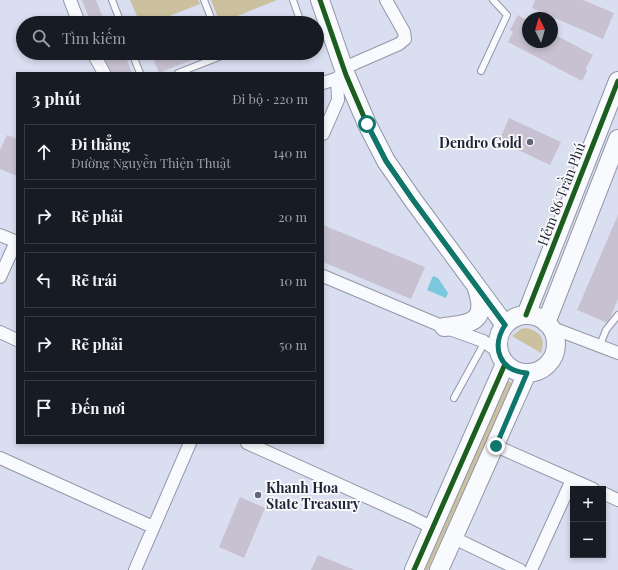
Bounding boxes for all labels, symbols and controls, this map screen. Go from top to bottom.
north arrow [522,12,558,48]
search box [16,16,324,60]
icon: search [30,27,52,49]
text: Tìm kiếm [62,28,126,48]
text: 3 phút [32,87,81,109]
text: Đi bộ · 220 m [232,90,308,107]
route start [358,115,376,133]
place label: Dendro Gold [439,133,523,152]
text: Đi thẳng [71,134,130,154]
marker: Dendro Gold [525,137,535,147]
street label: Hẻm 86 Trần Phú [532,139,589,248]
icon: ahead [33,141,55,163]
text: 140 m [273,144,307,161]
text: Đường Nguyễn Thiện Thuật [71,154,231,171]
icon: right [33,205,55,227]
text: Rẽ phải [71,206,123,226]
text: 20 m [278,208,307,225]
icon: left [33,269,55,291]
text: Rẽ trái [71,270,117,290]
text: 10 m [280,272,307,289]
icon: right [33,333,55,355]
text: Rẽ phải [71,334,123,354]
text: 50 m [279,336,307,353]
icon: arrive [33,397,55,419]
text: Đến nơi [71,398,125,418]
route end [487,437,505,455]
place label: Khanh Hoa State Treasury [266,478,361,513]
map controls [570,486,606,558]
button: + [570,486,606,522]
marker: Khanh Hoa State Treasury [253,490,263,500]
button: − [570,522,606,558]

